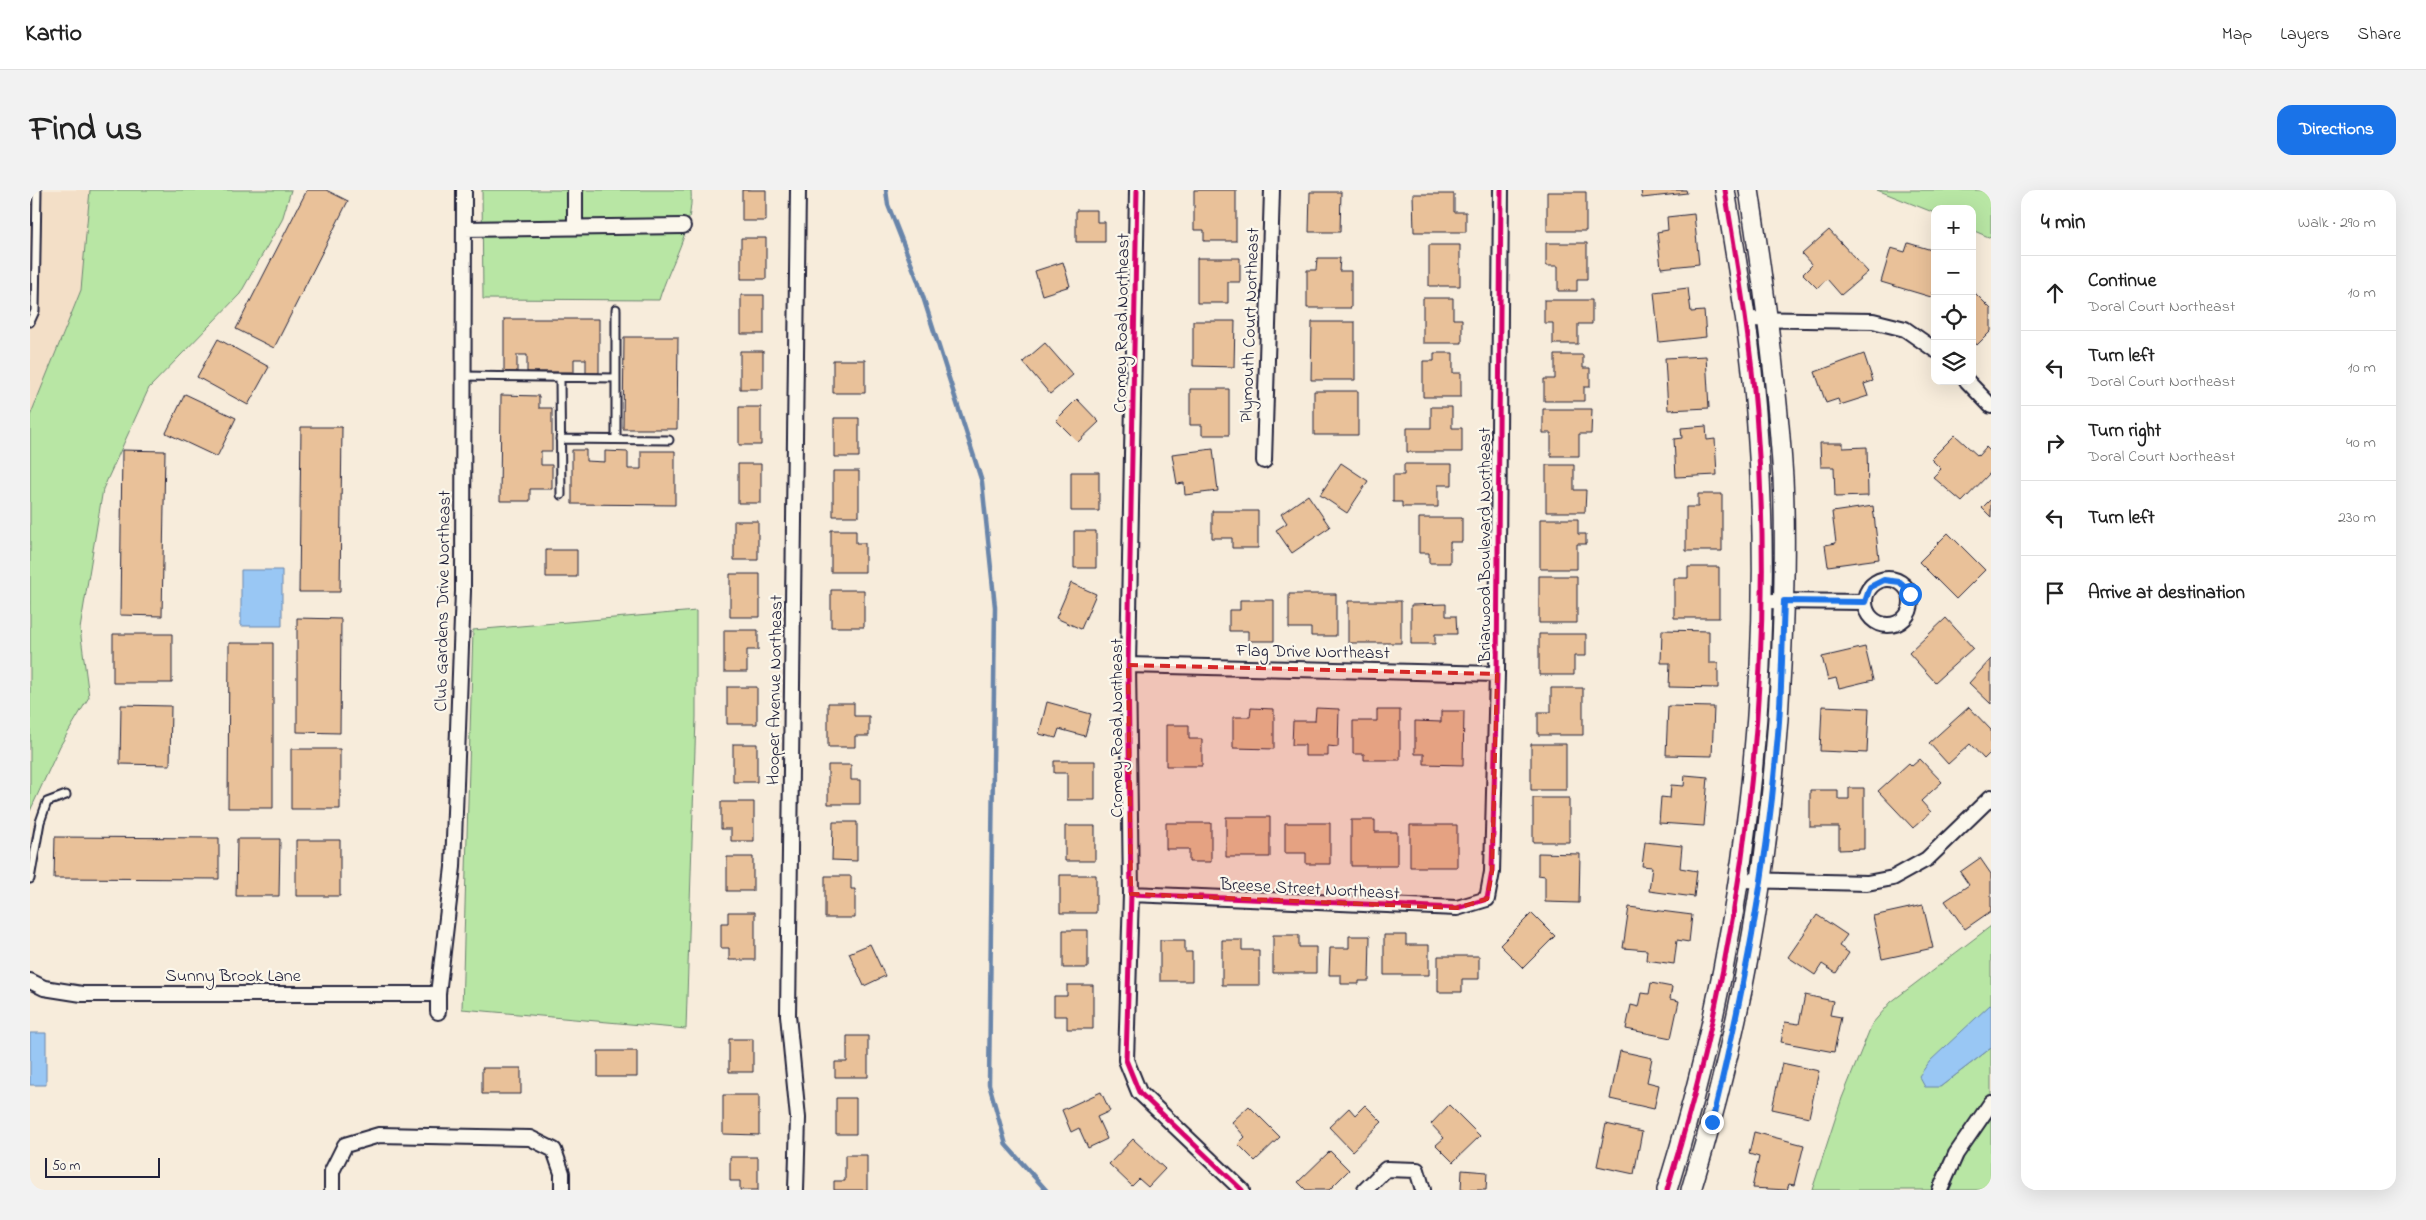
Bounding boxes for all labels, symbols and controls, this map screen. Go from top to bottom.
text: Kartio [25,17,82,52]
text: Map [2222,22,2252,48]
text: Layers [2280,22,2330,48]
text: Share [2358,22,2401,48]
text: Find us [30,105,142,156]
button: Directions [2277,105,2396,155]
map controls [1931,205,1976,385]
button: + [1931,205,1976,250]
text: 4 min [2041,208,2085,238]
text: Walk · 290 m [2298,211,2376,235]
street label: Plymouth Court Northeast [1235,227,1267,423]
street label: Cromey Road Northeast [1108,233,1138,413]
button: − [1931,250,1976,295]
text: Continue [2088,268,2156,295]
icon: ahead [2041,279,2069,307]
text: 10 m [2348,281,2376,305]
button: locate [1931,295,1976,340]
text: Doral Court Northeast [2088,295,2235,319]
button: layers [1931,340,1976,385]
text: Turn left [2088,343,2155,370]
icon: left [2041,354,2069,382]
text: 10 m [2348,356,2376,380]
text: Doral Court Northeast [2088,370,2235,394]
text: Turn right [2088,418,2161,445]
street label: Briarwood Boulevard Northeast [1473,427,1499,664]
icon: right [2041,429,2069,457]
text: 40 m [2346,431,2376,455]
text: Doral Court Northeast [2088,445,2235,469]
street label: Club Gardens Drive Northeast [429,490,459,712]
icon: left [2041,504,2069,532]
text: Turn left [2088,505,2155,532]
text: 230 m [2338,506,2376,530]
icon: arrive [2041,579,2069,607]
text: Arrive at destination [2088,580,2245,607]
route start [1899,583,1922,606]
street label: Hooper Avenue Northeast [761,595,791,785]
street label: Cromey Road Northeast [1105,638,1131,818]
street label: Flag Drive Northeast [1235,639,1390,668]
street label: Breese Street Northeast [1218,872,1400,908]
street label: Sunny Brook Lane [165,964,302,990]
route end [1701,1111,1724,1134]
scale bar [45,1155,160,1178]
text: 50 m [52,1156,80,1177]

